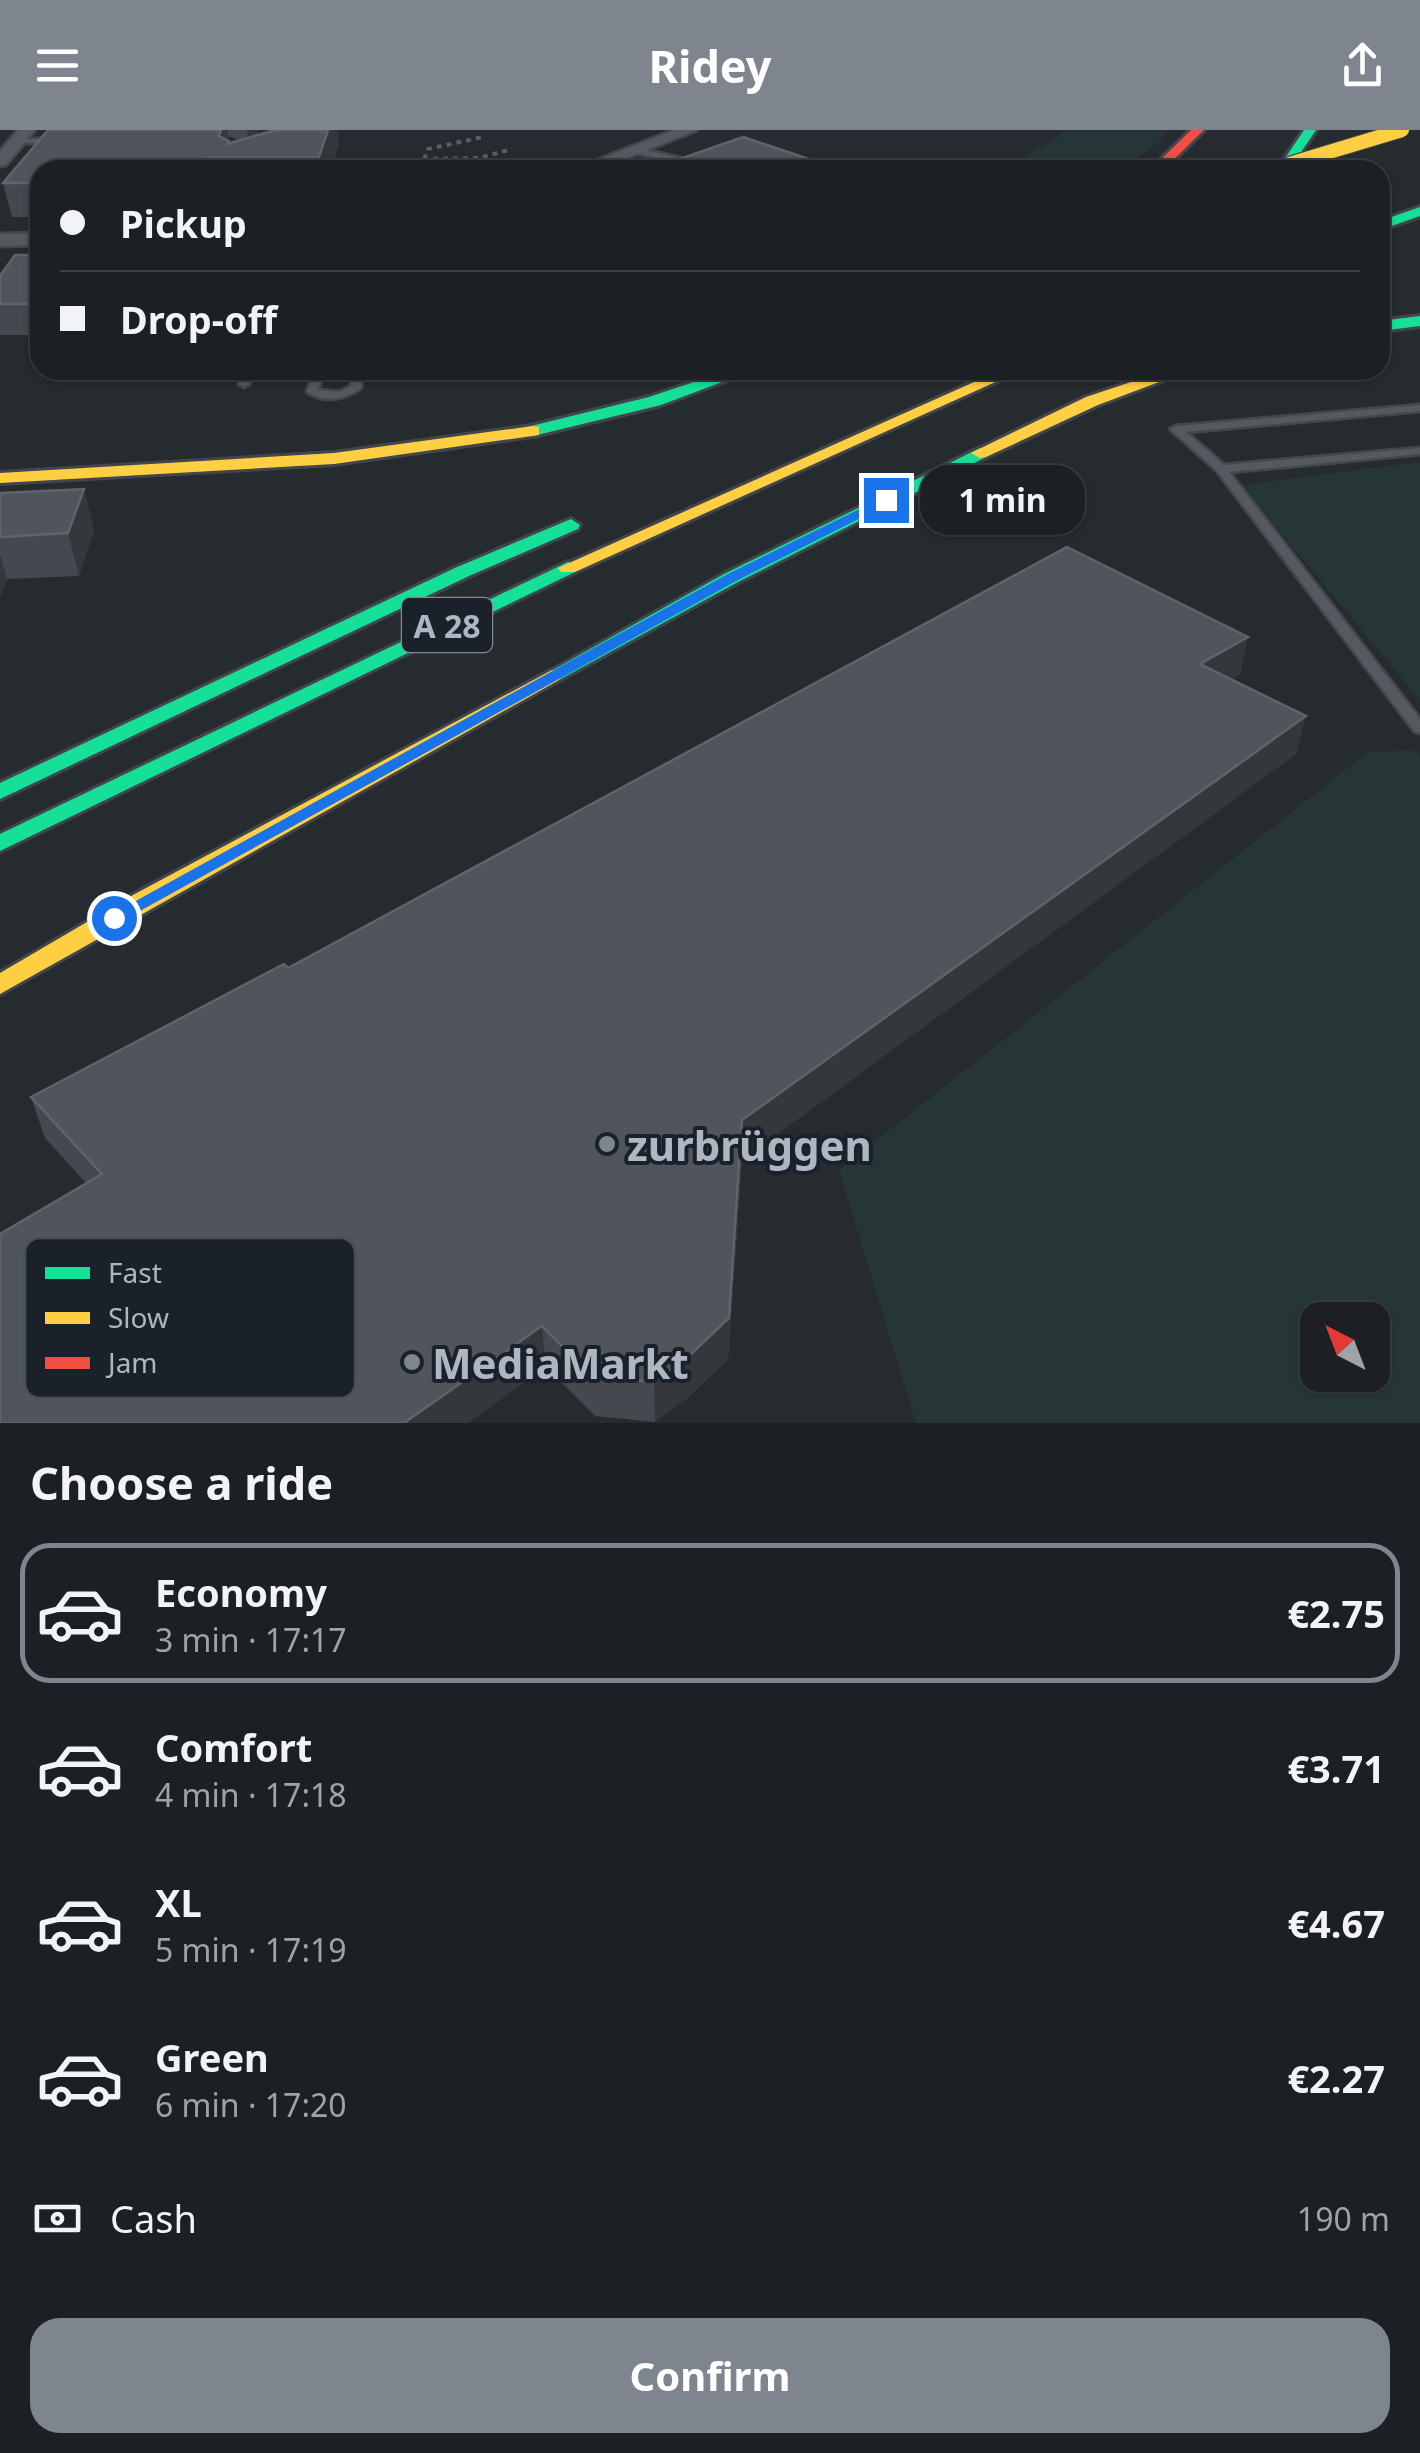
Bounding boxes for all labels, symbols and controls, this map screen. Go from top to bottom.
text: Ridey [648,35,772,96]
icon: menu [30,38,85,93]
icon: share [1335,38,1390,93]
text: Pickup [120,197,247,249]
text: Drop-off [120,293,277,345]
callout: 1 min [921,465,1086,535]
route end [864,478,909,523]
text: 1 min [958,478,1047,521]
road number: A 28 [402,598,492,652]
route start [92,896,137,941]
place label: zurbrüggen [627,1116,872,1173]
marker: zurbrüggen [596,1133,618,1155]
legend [25,1238,355,1398]
text: Fast [108,1253,162,1291]
text: Slow [108,1298,169,1336]
north arrow [1300,1302,1390,1392]
map controls [1300,1302,1390,1392]
place label: MediaMarkt [432,1334,689,1391]
text: Jam [105,1343,158,1381]
marker: MediaMarkt [401,1351,423,1373]
text: Choose a ride [30,1452,333,1513]
text: Economy [155,1566,327,1618]
icon: car [35,1568,125,1658]
text: €2.75 [1287,1587,1385,1639]
text: 3 min · 17:17 [155,1618,347,1661]
text: Comfort [155,1721,312,1773]
icon: car [35,1723,125,1813]
text: €3.71 [1287,1742,1385,1794]
text: 4 min · 17:18 [155,1773,347,1816]
text: XL [155,1876,202,1928]
icon: car [35,1878,125,1968]
text: €4.67 [1287,1897,1385,1949]
text: 5 min · 17:19 [155,1928,347,1971]
text: Green [155,2031,269,2083]
icon: car [35,2033,125,2123]
text: €2.27 [1287,2052,1385,2104]
text: 6 min · 17:20 [155,2083,347,2126]
icon: cash [30,2191,85,2246]
text: Cash [110,2192,197,2244]
text: 190 m [1297,2197,1390,2240]
button: Confirm [30,2318,1390,2433]

